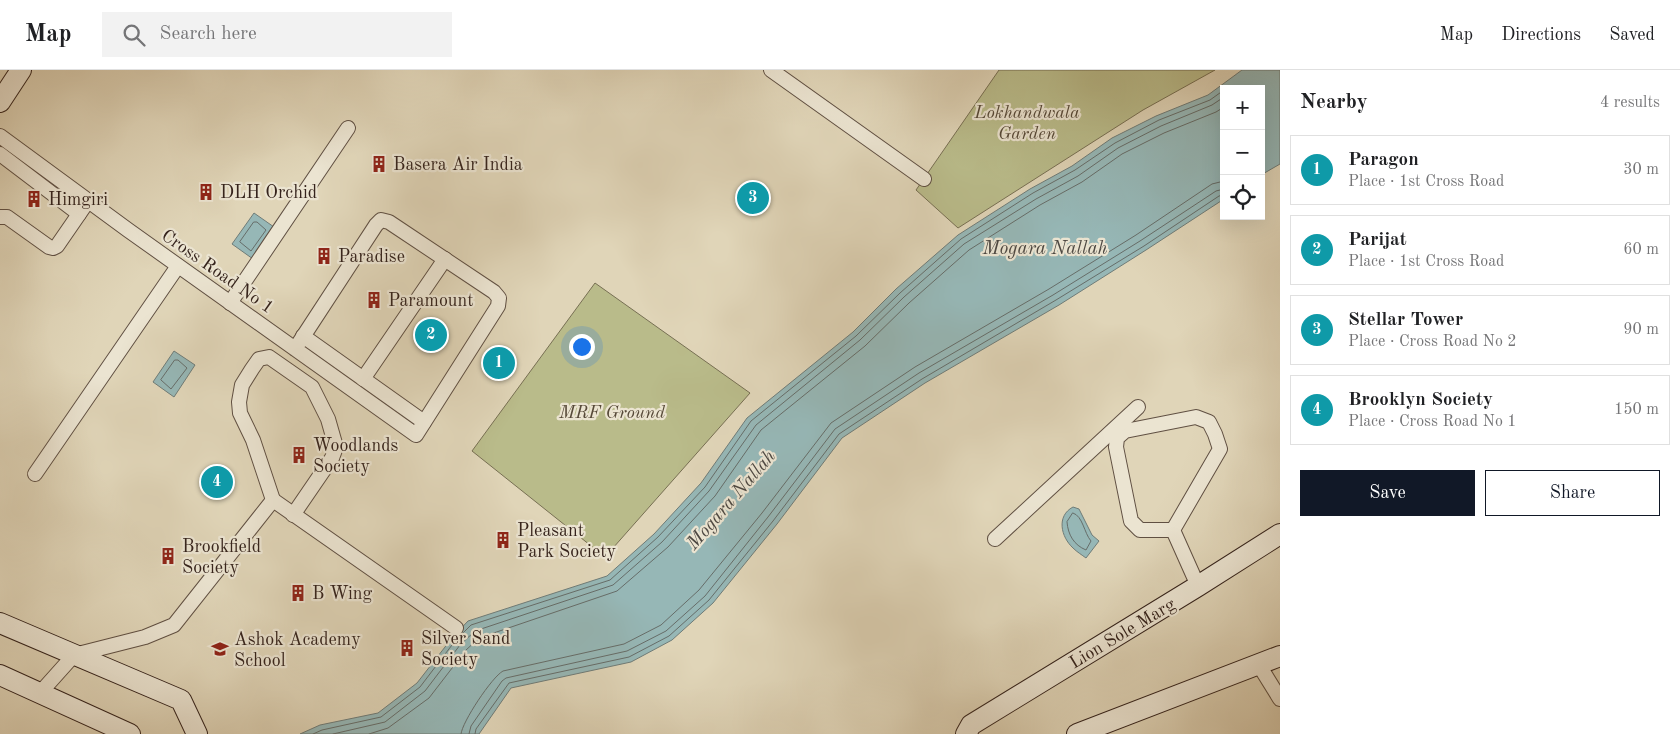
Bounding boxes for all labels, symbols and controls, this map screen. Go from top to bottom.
search box [102,12,452,57]
icon: search [120,21,148,49]
text: Map [25,23,72,47]
text: Search here [160,25,257,44]
text: Map [1440,26,1473,44]
text: Directions [1501,26,1581,44]
text: Saved [1609,26,1655,44]
map controls [1220,85,1265,220]
button: + [1220,85,1265,130]
text: Nearby [1300,92,1368,113]
text: 4 results [1600,95,1660,111]
park label: Lokhandwala Garden [973,104,1080,143]
button: − [1220,130,1265,175]
text: Paragon [1348,151,1419,170]
building icon: Basera Air India [369,154,389,174]
place label: Basera Air India [393,156,523,174]
text: 1 [1312,162,1322,178]
text: 30 m [1623,162,1659,178]
text: Place · 1st Cross Road [1348,174,1504,190]
button: locate [1220,175,1265,220]
pin: 3 [737,179,769,217]
building icon: DLH Orchid [196,182,216,202]
place label: DLH Orchid [220,184,317,202]
building icon: Himgiri [24,189,44,209]
place label: Himgiri [48,191,108,209]
street label: Cross Road No 1 [158,226,277,317]
text: Parijat [1348,231,1407,250]
water label: Mogara Nallah [982,240,1108,259]
text: 2 [1312,242,1322,258]
text: 60 m [1623,242,1659,258]
building icon: Paradise [314,246,334,266]
place label: Paradise [338,248,405,266]
text: Place · 1st Cross Road [1348,254,1504,270]
building icon: Paramount [364,290,384,310]
place label: Paramount [388,292,473,310]
text: Stellar Tower [1348,311,1463,330]
pin: 2 [415,316,447,354]
text: 3 [1312,322,1322,338]
text: 90 m [1623,322,1659,338]
your location [569,334,595,360]
text: Place · Cross Road No 2 [1348,334,1517,350]
pin: 1 [483,344,515,382]
text: Brooklyn Society [1348,391,1493,410]
text: 4 [1312,402,1322,418]
text: 150 m [1614,402,1659,418]
park label: MRF Ground [558,404,665,422]
text: Place · Cross Road No 1 [1348,414,1517,430]
place label: Woodlands Society [313,437,399,476]
building icon: Woodlands Society [289,445,309,465]
water label: Mogara Nallah [683,447,780,555]
pin: 4 [201,463,233,501]
button: Save [1300,470,1475,516]
button: Share [1485,470,1660,516]
place label: Pleasant Park Society [517,522,616,561]
building icon: Pleasant Park Society [493,530,513,550]
place label: Brookfield Society [182,538,261,577]
building icon: Brookfield Society [158,546,178,566]
building icon: B Wing [288,583,308,603]
place label: B Wing [312,585,372,603]
street label: Lion Sole Marg [1066,595,1179,672]
place label: Silver Sand Society [421,630,510,669]
place label: Ashok Academy School [234,631,361,670]
building icon: Silver Sand Society [397,638,417,658]
school or university icon: Ashok Academy School [210,639,230,659]

